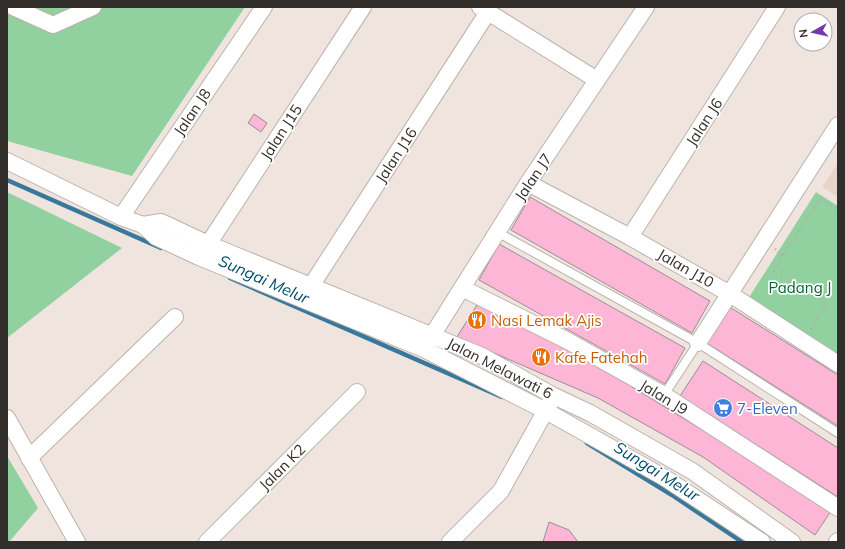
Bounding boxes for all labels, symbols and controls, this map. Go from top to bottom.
north arrow [793,12,833,52]
text: N [796,28,811,38]
street label: Jalan J8 [169,85,215,139]
street label: Jalan J6 [682,95,726,149]
street label: Jalan J15 [256,101,306,163]
street label: Jalan J16 [371,124,421,186]
street label: Jalan J7 [510,150,556,204]
street label: Jalan J10 [654,244,718,292]
water label: Sungai Melur [216,250,314,308]
park label: Padang J [768,278,832,297]
restaurant icon: Nasi Lemak Ajis [466,309,488,331]
place label: Nasi Lemak Ajis [491,311,602,330]
street label: Jalan Melawati 6 [444,333,556,403]
restaurant icon: Kafe Fatehah [530,346,552,368]
place label: Kafe Fatehah [555,348,648,367]
street label: Jalan J9 [636,375,692,419]
supermarket icon: 7-Eleven [712,397,734,419]
place label: 7-Eleven [737,399,798,418]
water label: Sungai Melur [611,437,704,506]
street label: Jalan K2 [255,440,309,494]

